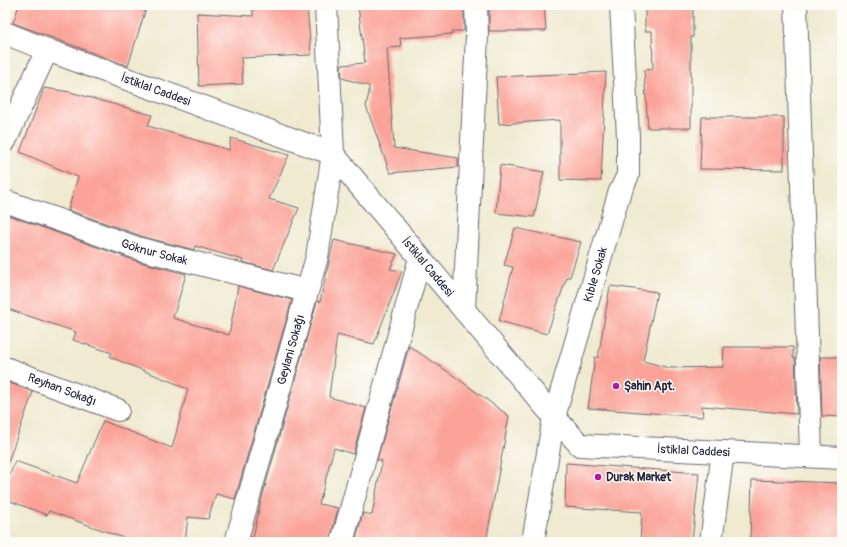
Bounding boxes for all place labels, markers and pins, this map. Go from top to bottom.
place label: Şahin Apt. [624,379,675,394]
marker: Şahin Apt. [611,381,621,391]
place label: Durak Market [606,470,672,485]
marker: Durak Market [593,472,603,482]

